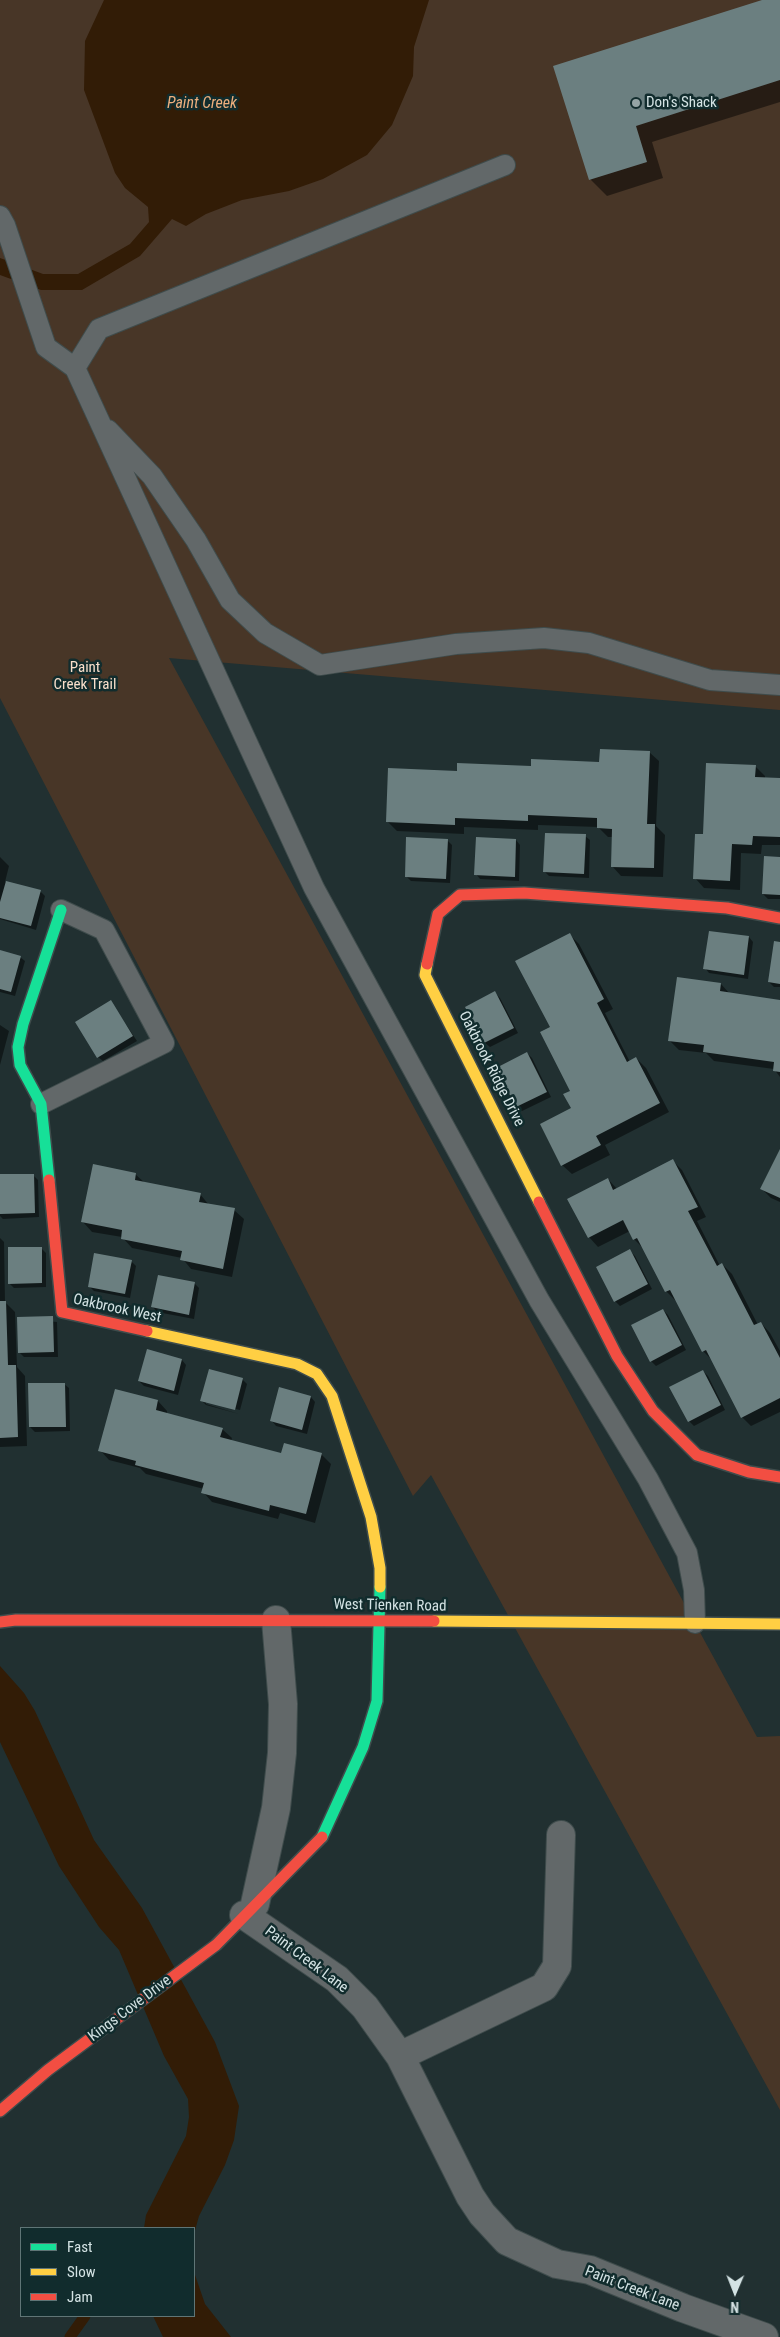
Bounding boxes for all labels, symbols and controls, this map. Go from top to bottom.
water label: Paint Creek [167,94,237,114]
place label: Don's Shack [646,94,717,112]
marker: Don's Shack [630,97,642,109]
park label: Paint Creek Trail [54,659,116,694]
street label: Oakbrook Ridge Drive [454,1008,528,1130]
street label: Oakbrook West [71,1291,163,1327]
street label: West Tienken Road [333,1596,447,1616]
street label: Paint Creek Lane [261,1923,351,1997]
street label: Kings Cove Drive [85,1972,175,2046]
legend [20,2227,195,2317]
text: Fast [67,2238,92,2256]
text: Slow [67,2263,96,2281]
street label: Paint Creek Lane [582,2263,682,2315]
north arrow [710,2267,760,2317]
text: Jam [67,2288,93,2306]
text: N [730,2299,739,2315]

